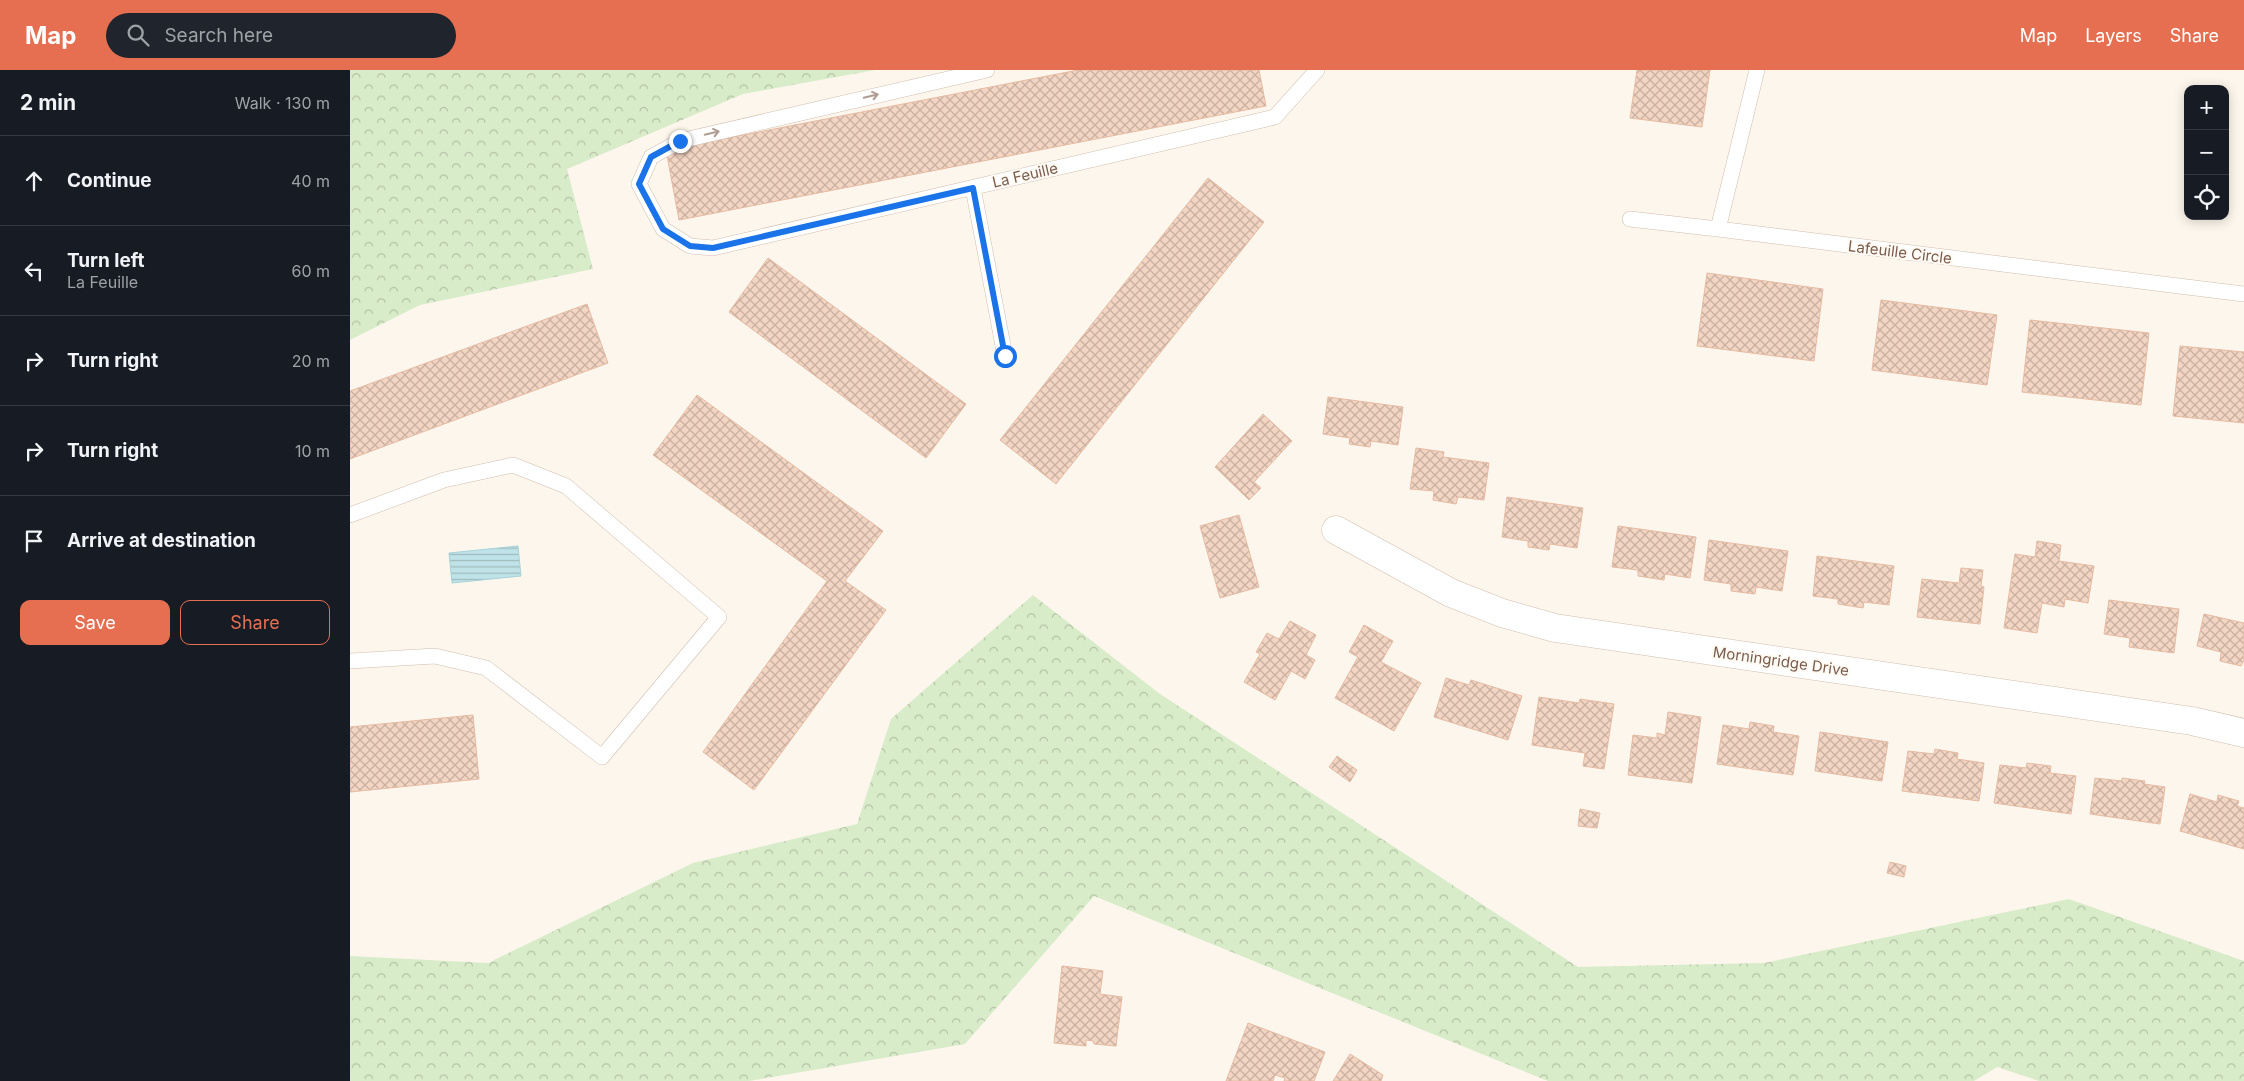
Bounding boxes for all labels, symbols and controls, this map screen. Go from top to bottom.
search box [106,13,456,58]
text: Map [25,21,76,50]
icon: search [124,21,152,49]
text: Search here [164,24,273,47]
text: Map [2020,25,2057,46]
text: Layers [2085,25,2142,46]
text: Share [2170,25,2219,46]
map controls [2184,85,2229,220]
button: + [2184,85,2229,130]
text: 2 min [20,90,76,115]
one-way arrow [862,91,878,100]
text: Walk · 130 m [235,93,330,113]
one-way arrow [704,128,720,137]
route end [669,130,692,153]
button: − [2184,130,2229,175]
street label: La Feuille [990,158,1060,192]
icon: ahead [20,167,48,195]
text: Continue [67,169,152,192]
text: 40 m [291,171,330,191]
button: locate [2184,175,2229,220]
street label: Lafeuille Circle [1847,236,1953,268]
text: Turn left [67,249,145,272]
icon: left [20,257,48,285]
text: 60 m [291,261,330,281]
text: La Feuille [67,272,138,292]
route start [994,345,1017,368]
icon: right [20,347,48,375]
text: Turn right [67,349,158,372]
text: 20 m [292,351,330,371]
icon: right [20,437,48,465]
text: Turn right [67,439,158,462]
text: 10 m [295,441,330,461]
icon: arrive [20,527,48,555]
text: Arrive at destination [67,529,256,552]
button: Save [20,600,170,645]
button: Share [180,600,330,645]
street label: Morningridge Drive [1712,642,1850,680]

